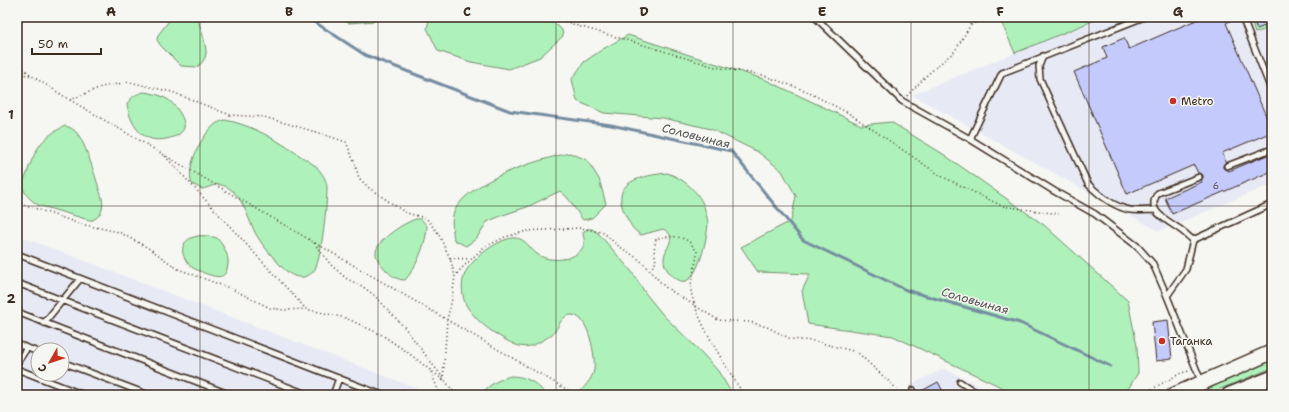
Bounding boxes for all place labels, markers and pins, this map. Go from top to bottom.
place label: Metro [1181,94,1214,109]
marker: Metro [1168,96,1178,106]
place label: Таганка [1170,334,1212,349]
marker: Таганка [1157,336,1167,346]

